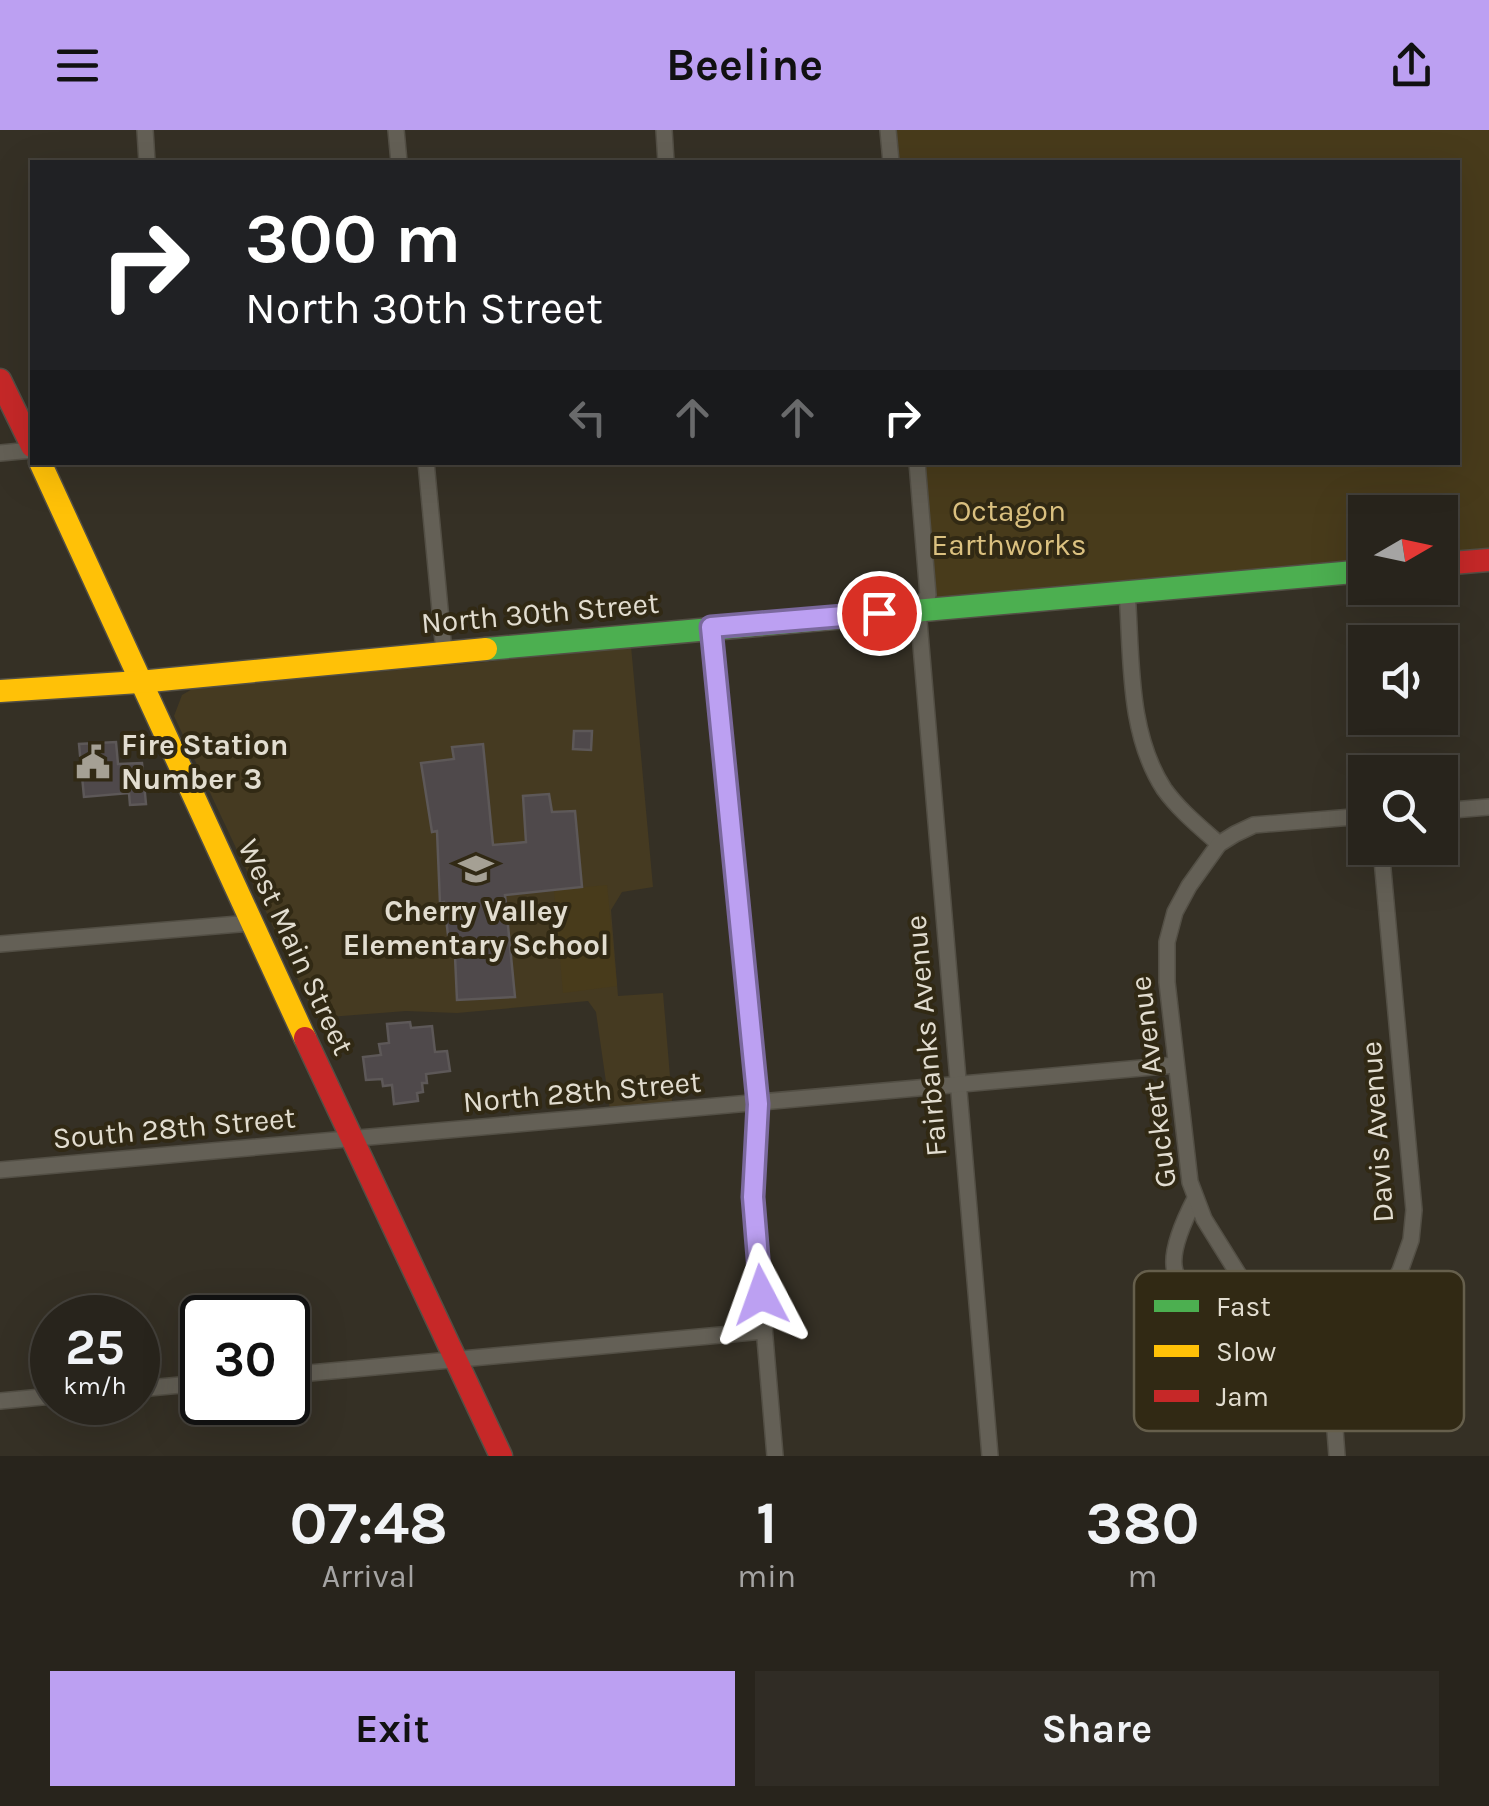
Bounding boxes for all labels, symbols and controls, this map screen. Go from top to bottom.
icon: menu [50,38,105,93]
icon: share [1384,38,1439,93]
text: Beeline [666,39,823,91]
text: 300 m [245,198,461,280]
icon: right [80,200,210,330]
text: North 30th Street [245,282,603,334]
icon: left [560,390,615,445]
icon: ahead [665,390,720,445]
icon: ahead [770,390,825,445]
icon: right [875,390,930,445]
park label: Octagon Earthworks [931,493,1087,563]
north arrow [1348,495,1458,605]
map controls [1348,495,1458,865]
pin [837,571,922,656]
street label: North 30th Street [420,585,660,641]
icon: arrive [852,586,907,641]
button: sound [1348,625,1458,735]
place label: Fire Station Number 3 [121,727,288,797]
public building icon: Fire Station Number 3 [74,743,112,781]
button: search [1348,755,1458,865]
street label: West Main Street [230,833,362,1061]
school or university icon: Cherry Valley Elementary School [457,850,495,888]
place label: Cherry Valley Elementary School [343,893,609,963]
street label: Fairbanks Avenue [898,914,954,1158]
street label: Guckert Avenue [1122,974,1184,1190]
street label: Davis Avenue [1353,1040,1401,1224]
street label: North 28th Street [461,1064,703,1120]
street label: South 28th Street [51,1099,297,1157]
position arrow [709,1243,813,1347]
legend [1134,1271,1464,1431]
text: Fast [1216,1290,1271,1323]
speed limit sign: 30 [180,1295,310,1425]
text: 25 [65,1318,125,1377]
text: Slow [1216,1335,1276,1368]
text: km/h [63,1371,127,1400]
text: Jam [1216,1380,1269,1413]
text: 07:48 [289,1488,448,1558]
text: 1 [756,1488,777,1558]
text: 380 [1085,1488,1200,1558]
text: Arrival [322,1558,416,1595]
text: min [737,1558,796,1595]
text: m [1128,1558,1157,1595]
button: Exit [50,1671,735,1786]
button: Share [755,1671,1439,1786]

